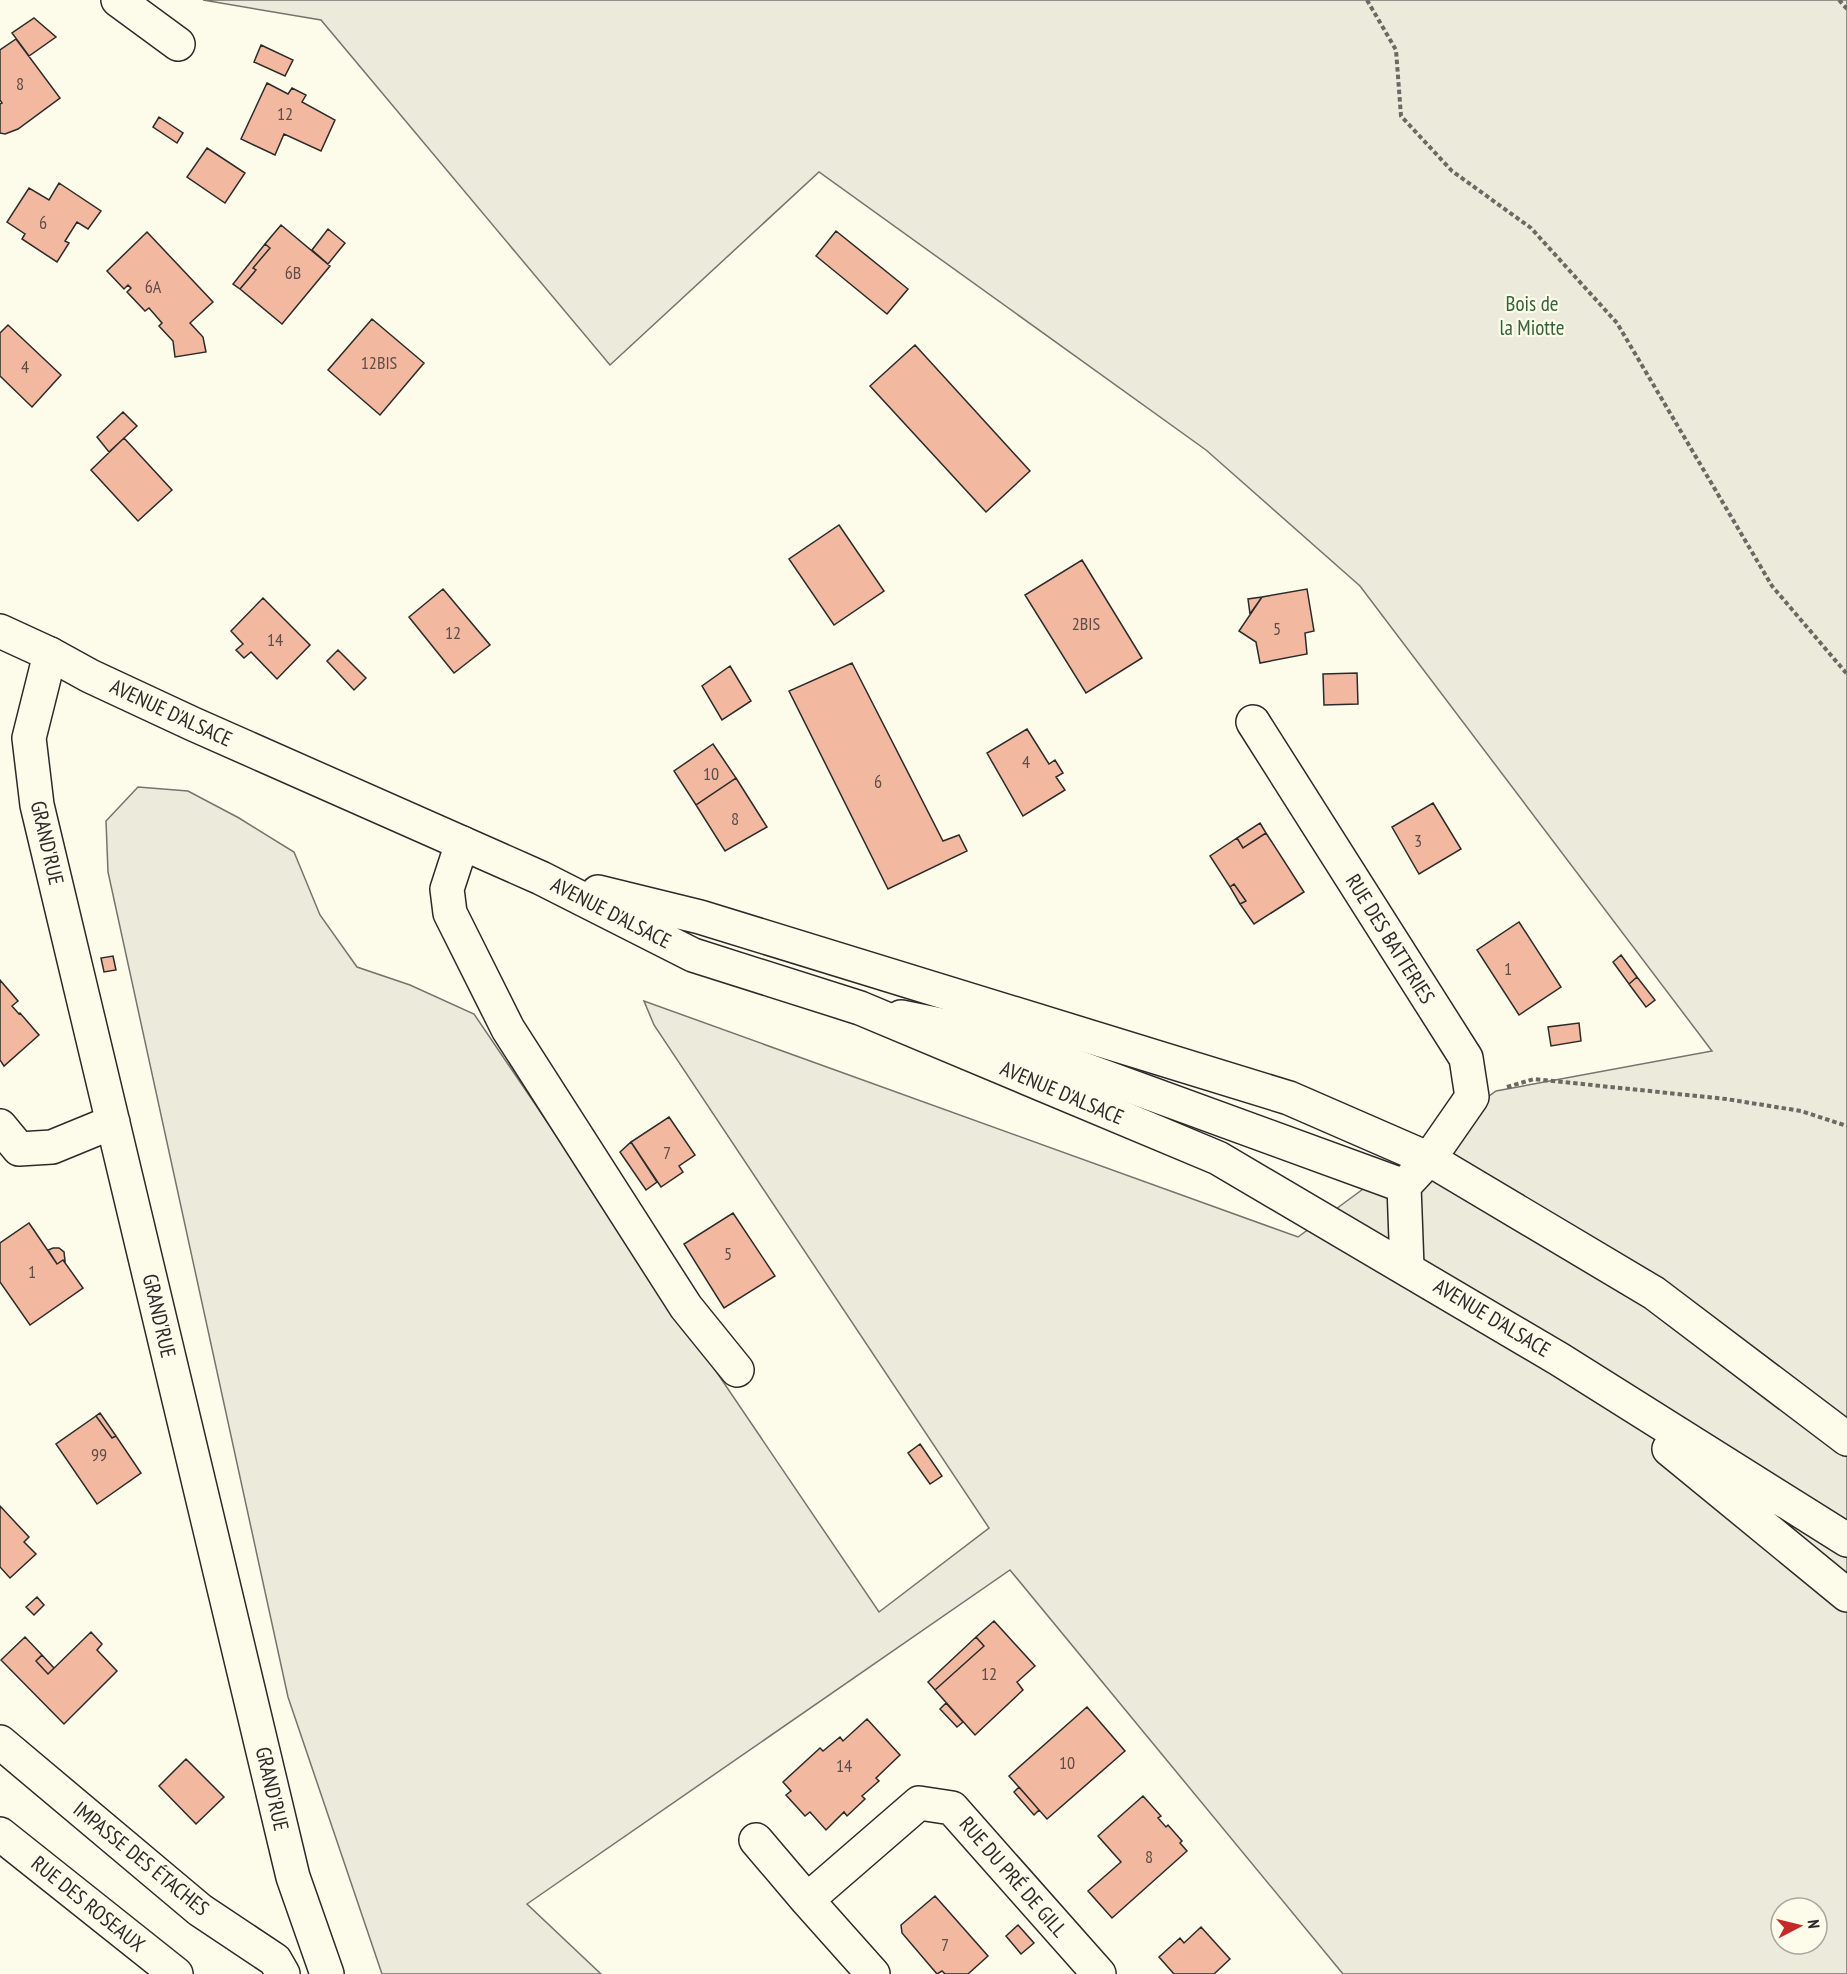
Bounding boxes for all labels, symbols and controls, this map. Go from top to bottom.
house number: 8 [16,72,24,95]
house number: 12 [277,102,293,125]
house number: 6 [39,211,47,234]
house number: 6B [285,261,301,284]
house number: 6A [145,275,162,298]
park label: Bois de la Miotte [1500,290,1564,341]
house number: 12BIS [361,351,398,374]
house number: 4 [21,355,29,378]
house number: 2BIS [1072,612,1101,635]
house number: 5 [1273,617,1281,640]
house number: 12 [445,621,461,644]
house number: 14 [267,628,283,651]
street label: AVENUE D'ALSACE [106,673,236,753]
house number: 4 [1022,750,1030,773]
house number: 10 [703,762,719,785]
house number: 6 [874,770,882,793]
street label: GRAND'RUE [25,798,70,888]
house number: 8 [731,807,739,830]
house number: 3 [1414,829,1422,852]
street label: RUE DES BATTERIES [1340,869,1441,1009]
street label: AVENUE D'ALSACE [547,871,676,954]
house number: 1 [1504,957,1512,980]
street label: AVENUE D'ALSACE [996,1054,1128,1131]
house number: 7 [663,1141,671,1164]
house number: 5 [724,1242,732,1265]
house number: 1 [28,1260,36,1283]
street label: GRAND'RUE [137,1271,182,1361]
street label: AVENUE D'ALSACE [1429,1272,1556,1363]
house number: 99 [91,1443,107,1466]
house number: 12 [981,1662,997,1685]
street label: GRAND'RUE [250,1744,295,1834]
house number: 10 [1059,1751,1075,1774]
house number: 14 [836,1754,852,1777]
street label: IMPASSE DES ÉTACHES [68,1796,215,1922]
street label: RUE DU PRÉ DE GILL [954,1811,1073,1943]
house number: 8 [1145,1845,1153,1868]
street label: RUE DES ROSEAUX [26,1850,151,1958]
north arrow [1769,1896,1829,1956]
text: N [1803,1919,1824,1930]
house number: 7 [941,1933,949,1956]

